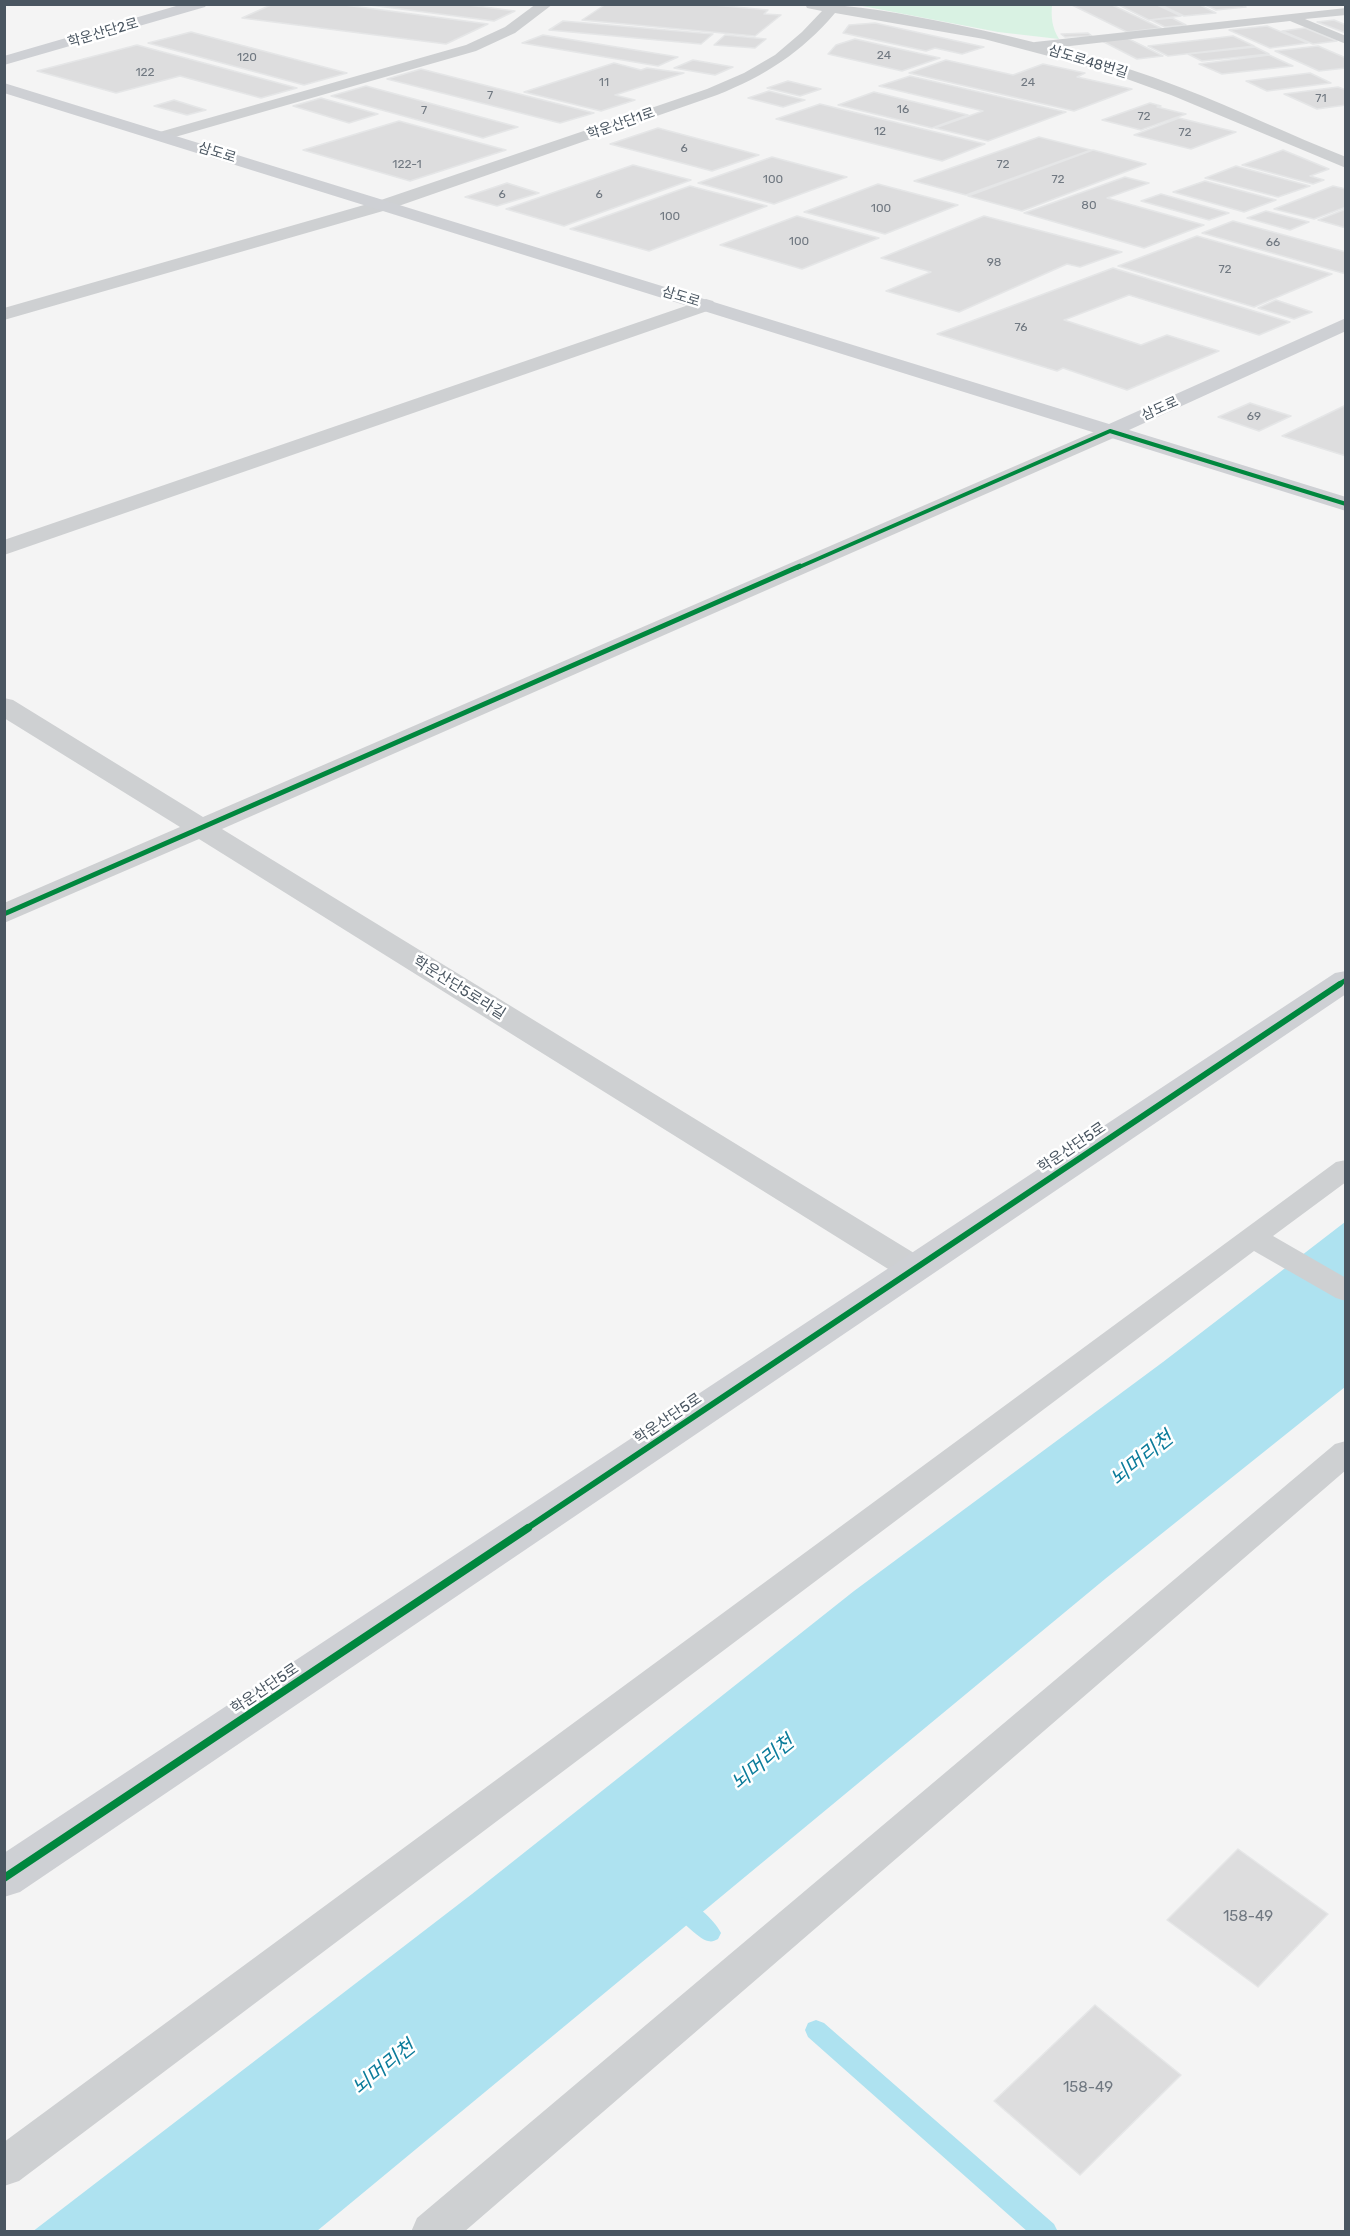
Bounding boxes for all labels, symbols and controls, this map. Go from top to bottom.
street label: 학운산단2로 [66,15,140,51]
street label: 삼도로48번길 [1046,42,1130,82]
house number: 24 [877,49,891,63]
house number: 120 [237,51,257,65]
house number: 122 [135,66,155,80]
house number: 11 [599,76,609,90]
house number: 24 [1021,76,1035,90]
house number: 7 [487,89,493,103]
house number: 71 [1315,92,1327,106]
house number: 16 [897,103,909,117]
house number: 7 [421,104,427,118]
street label: 학운산단1로 [585,105,657,143]
house number: 72 [1137,110,1151,124]
house number: 12 [874,125,886,139]
house number: 72 [1178,126,1192,140]
street label: 삼도로 [196,139,238,167]
house number: 6 [680,142,688,156]
house number: 122-1 [392,158,422,172]
house number: 72 [996,158,1010,172]
house number: 100 [763,173,783,187]
house number: 72 [1051,173,1065,187]
house number: 6 [498,188,506,202]
house number: 6 [595,188,603,202]
house number: 80 [1081,199,1097,213]
house number: 100 [871,202,891,216]
house number: 100 [660,210,680,224]
house number: 100 [789,235,809,249]
house number: 66 [1266,236,1280,250]
house number: 98 [987,256,1001,270]
house number: 72 [1218,263,1232,277]
street label: 삼도로 [660,283,702,311]
house number: 76 [1014,321,1028,335]
street label: 삼도로 [1139,393,1181,425]
house number: 69 [1247,410,1261,424]
street label: 학운산단5로라길 [409,952,509,1024]
street label: 학운산단5로 [1035,1119,1109,1177]
street label: 학운산단5로 [631,1390,705,1448]
water label: 뇌머리천 [1106,1427,1178,1491]
street label: 학운산단5로 [228,1660,302,1718]
water label: 뇌머리천 [727,1731,799,1795]
house number: 158-49 [1223,1908,1273,1926]
water label: 뇌머리천 [348,2036,420,2100]
house number: 158-49 [1063,2079,1113,2097]

